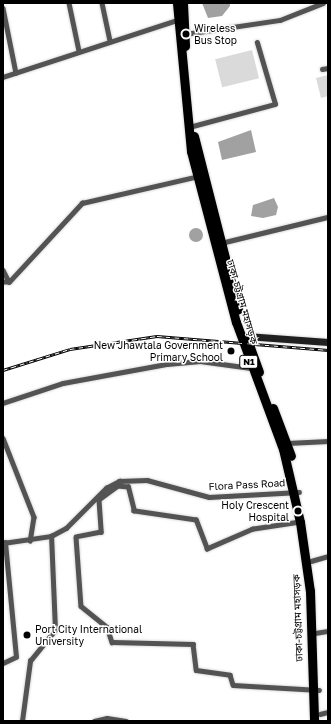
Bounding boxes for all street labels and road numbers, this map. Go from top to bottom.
street label: ঢাকা-চট্টগ্রাম মহাসড়ক [224,258,260,346]
road number: N1 [239,355,259,369]
street label: Flora Pass Road [208,477,286,493]
street label: ঢাকা-চট্টগ্রাম মহাসড়ক [290,574,306,662]

